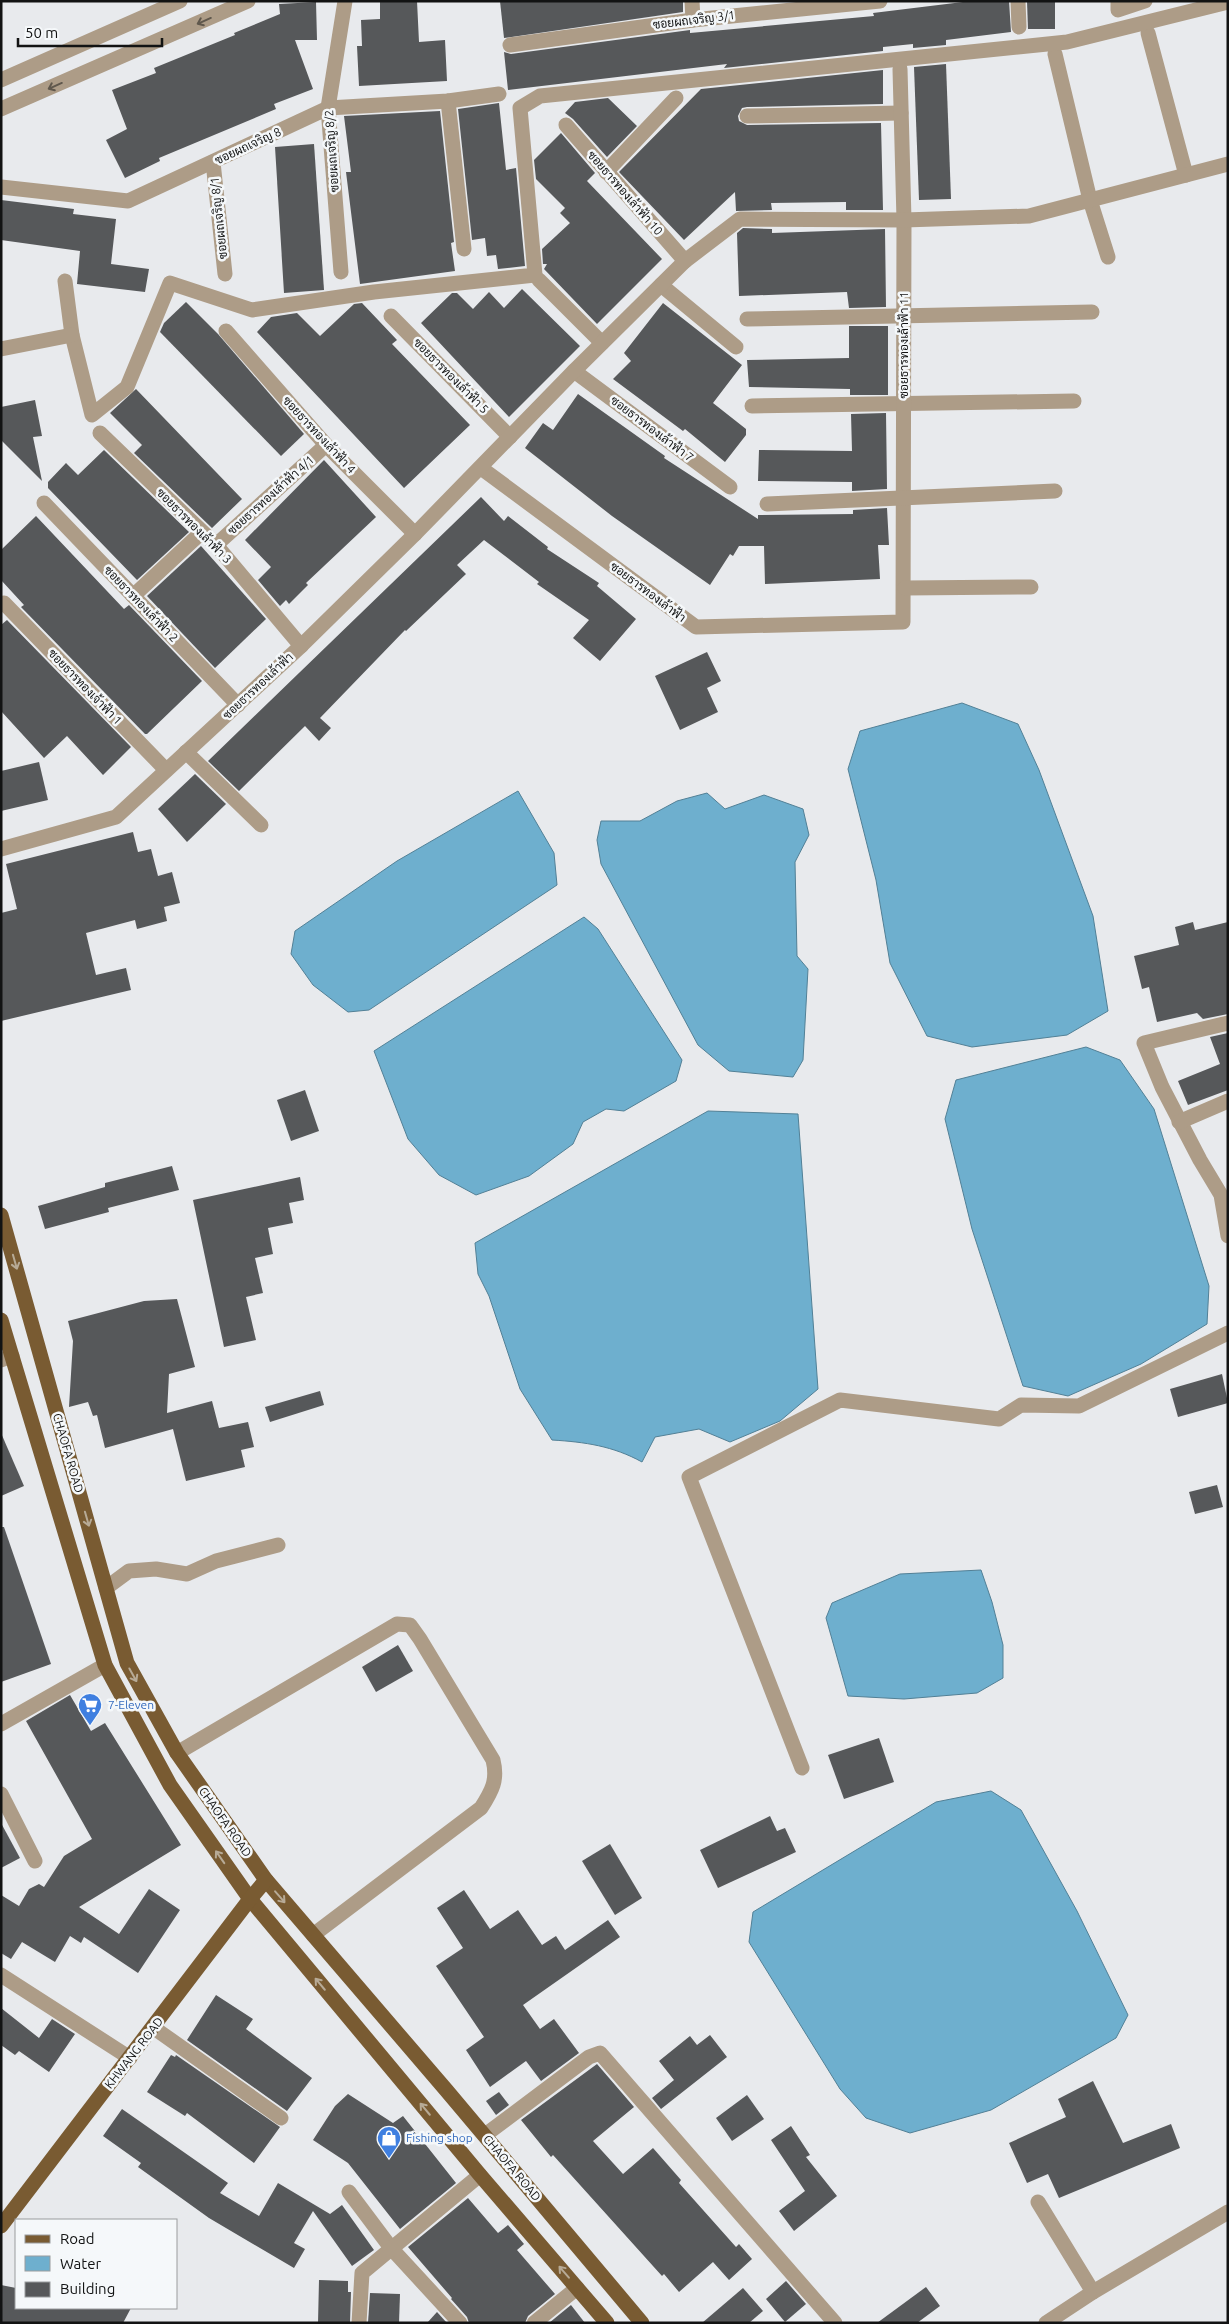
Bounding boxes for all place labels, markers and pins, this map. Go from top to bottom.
supermarket icon: 7-Eleven [77,1692,103,1726]
place label: 7-Eleven [108,1698,154,1711]
shop icon: Fishing shop [376,2125,402,2159]
place label: Fishing shop [406,2131,473,2144]

